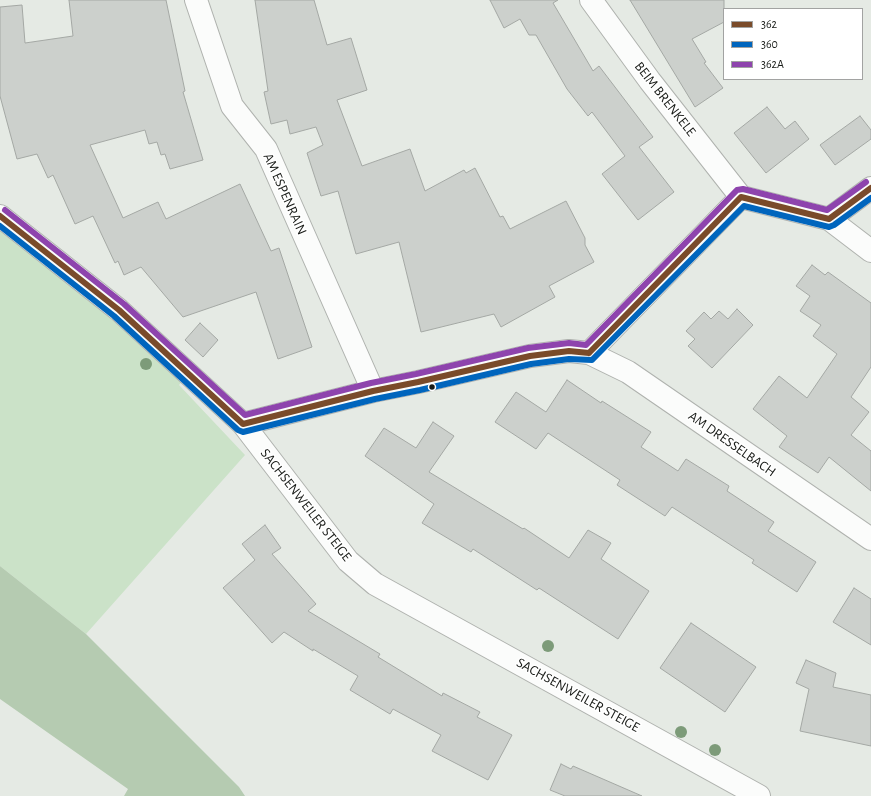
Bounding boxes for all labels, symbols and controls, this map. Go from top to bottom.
legend [723,8,863,80]
text: 362 [761,18,777,30]
text: 360 [761,38,778,50]
street label: BEIM BRENKELE [631,58,699,140]
text: 362A [761,58,784,70]
street label: AM ESPENRAIN [260,151,310,237]
unlabelled marker [427,382,437,392]
street label: AM DRESSELBACH [685,408,779,480]
street label: SACHSENWEILER STEIGE [257,445,355,565]
street label: SACHSENWEILER STEIGE [513,654,643,736]

